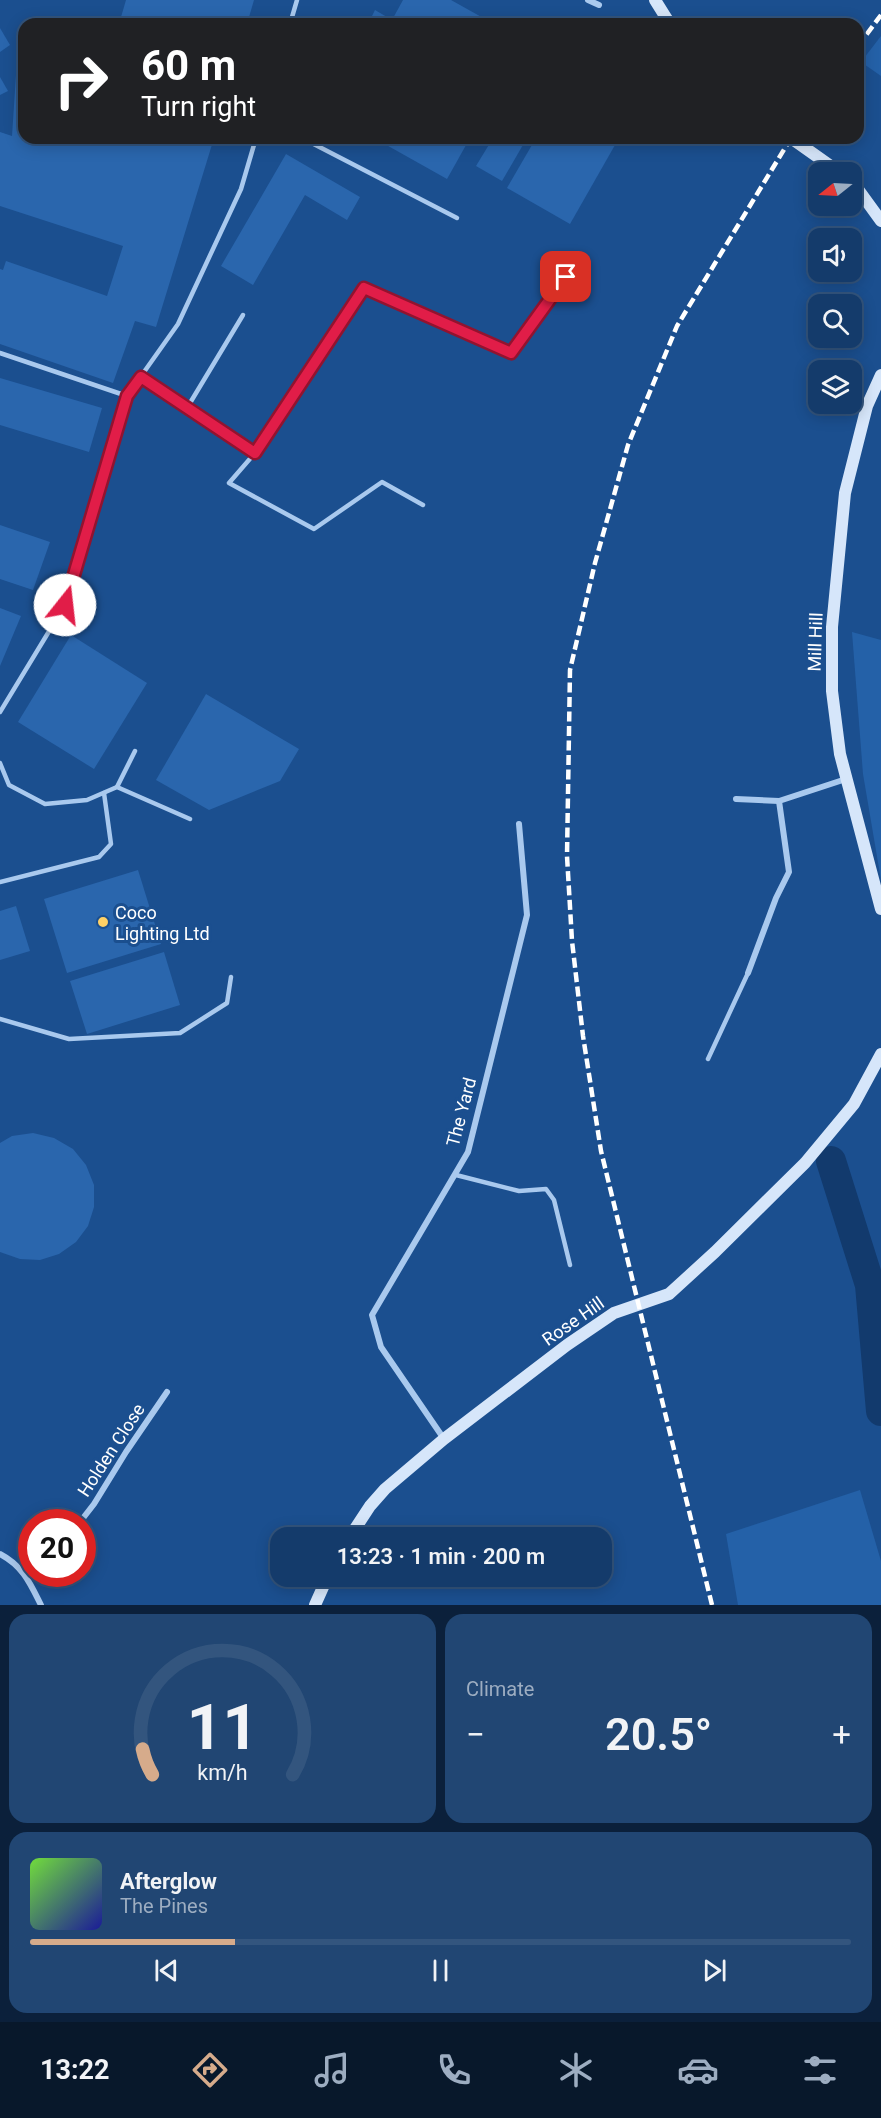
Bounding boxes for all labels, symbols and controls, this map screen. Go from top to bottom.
text: 60 m [141,41,236,90]
icon: right [42,42,120,120]
text: Turn right [141,91,256,123]
north arrow [808,162,862,216]
map controls [808,162,862,414]
button: sound [808,228,862,282]
pin [540,251,591,302]
icon: arrive [549,260,582,293]
button: search [808,294,862,348]
button: layers [808,360,862,414]
position arrow [33,573,97,637]
street label: Mill Hill [803,612,827,672]
place label: Coco Lighting Ltd [115,902,210,944]
marker: Coco Lighting Ltd [96,915,110,929]
street label: The Yard [442,1075,480,1149]
street label: Rose Hill [538,1292,608,1350]
street label: Holden Close [73,1400,149,1500]
speed limit sign: 20 [18,1509,96,1587]
text: 13:23 · 1 min · 200 m [337,1544,545,1569]
text: Climate [466,1677,534,1701]
text: 11 [187,1691,258,1764]
text: 20.5° [605,1708,712,1761]
text: − [466,1715,485,1754]
text: + [832,1715,851,1754]
text: km/h [197,1761,248,1786]
text: Afterglow [120,1869,217,1894]
text: The Pines [120,1894,208,1918]
icon: previous [150,1954,183,1987]
icon: pause [424,1954,457,1987]
icon: next [698,1954,731,1987]
icon: directions [189,2049,231,2091]
icon: music [311,2049,353,2091]
icon: phone [433,2049,475,2091]
icon: climate [555,2049,597,2091]
icon: car [677,2049,719,2091]
icon: filters [799,2049,841,2091]
text: 13:22 [40,2054,110,2086]

